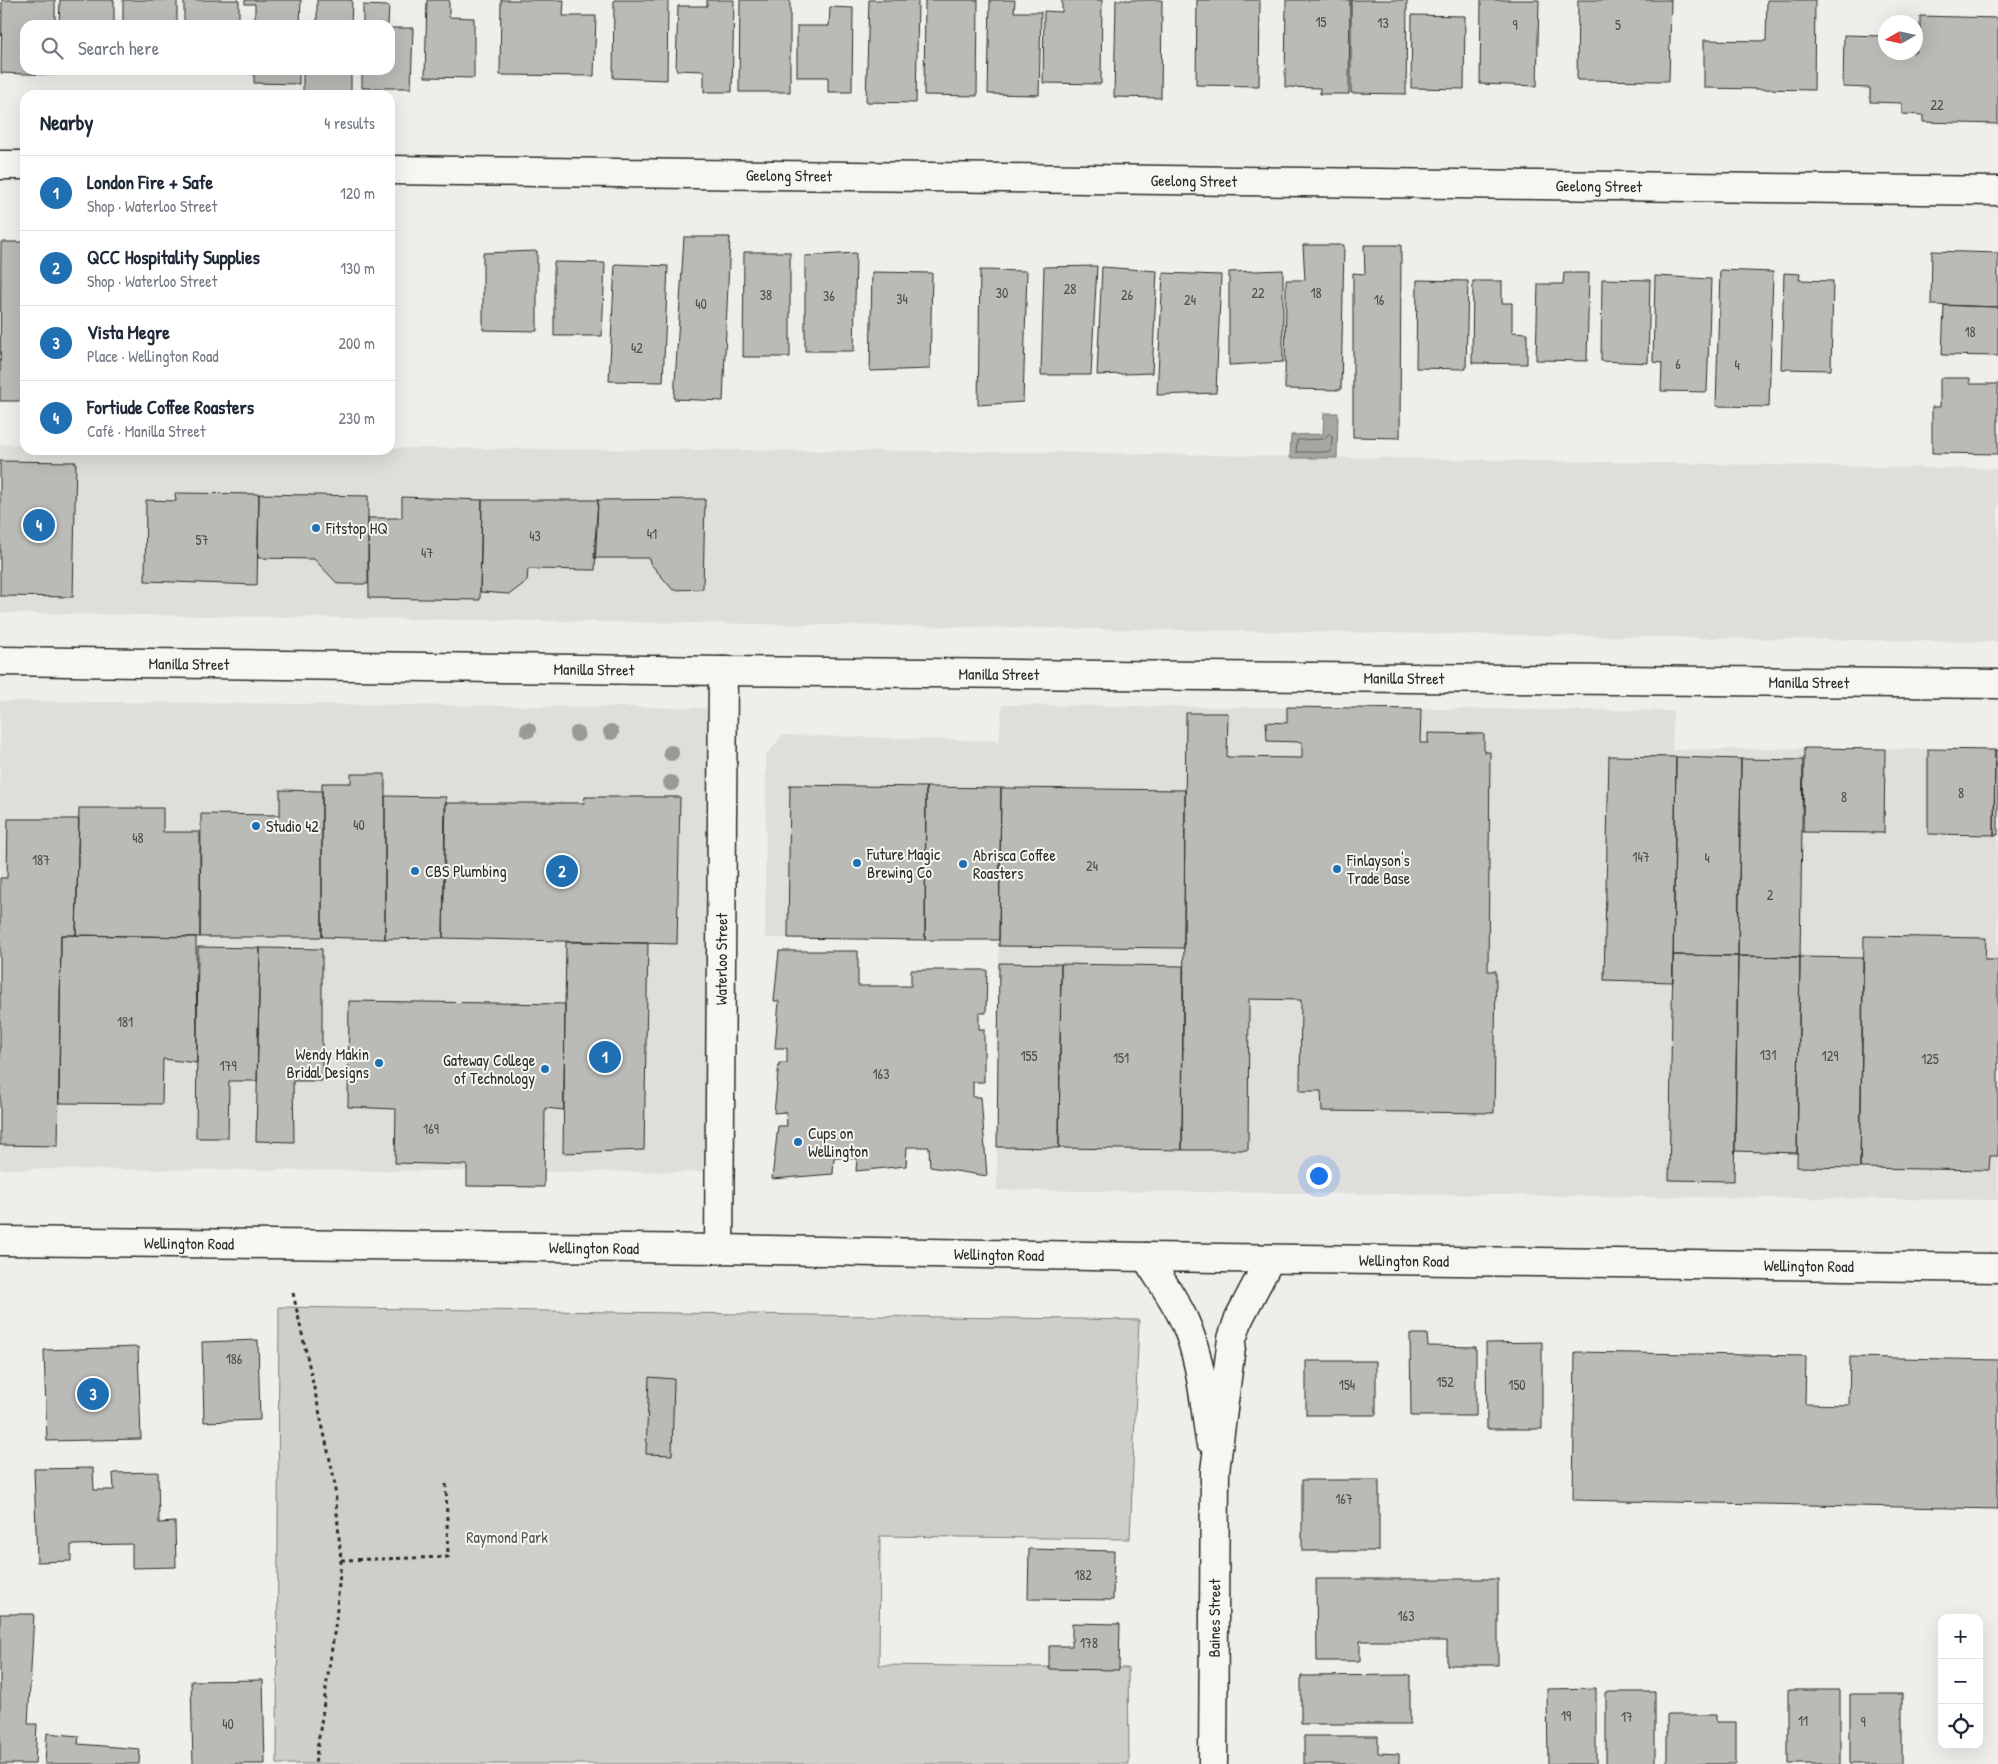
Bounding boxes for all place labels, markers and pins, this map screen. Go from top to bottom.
pin: 4 [23,506,55,544]
place label: Fitstop HQ [325,517,388,539]
marker: Fitstop HQ [310,522,322,534]
place label: Studio 42 [266,815,319,837]
marker: Studio 42 [250,820,262,832]
place label: Future Magic Brewing Co [866,843,941,883]
place label: Abrisca Coffee Roasters [973,844,1056,884]
place label: Finlayson's Trade Base [1346,849,1411,889]
pin: 2 [546,852,578,890]
marker: Future Magic Brewing Co [851,857,863,869]
marker: Abrisca Coffee Roasters [957,858,969,870]
place label: CBS Plumbing [425,860,507,882]
marker: Finlayson's Trade Base [1331,863,1343,875]
marker: CBS Plumbing [409,865,421,877]
pin: 1 [589,1038,621,1076]
place label: Wendy Makin Bridal Designs [286,1043,369,1083]
place label: Gateway College of Technology [443,1049,536,1089]
marker: Wendy Makin Bridal Designs [373,1057,385,1069]
marker: Gateway College of Technology [539,1063,551,1075]
place label: Cups on Wellington [808,1122,868,1162]
marker: Cups on Wellington [792,1136,804,1148]
pin: 3 [77,1375,109,1413]

